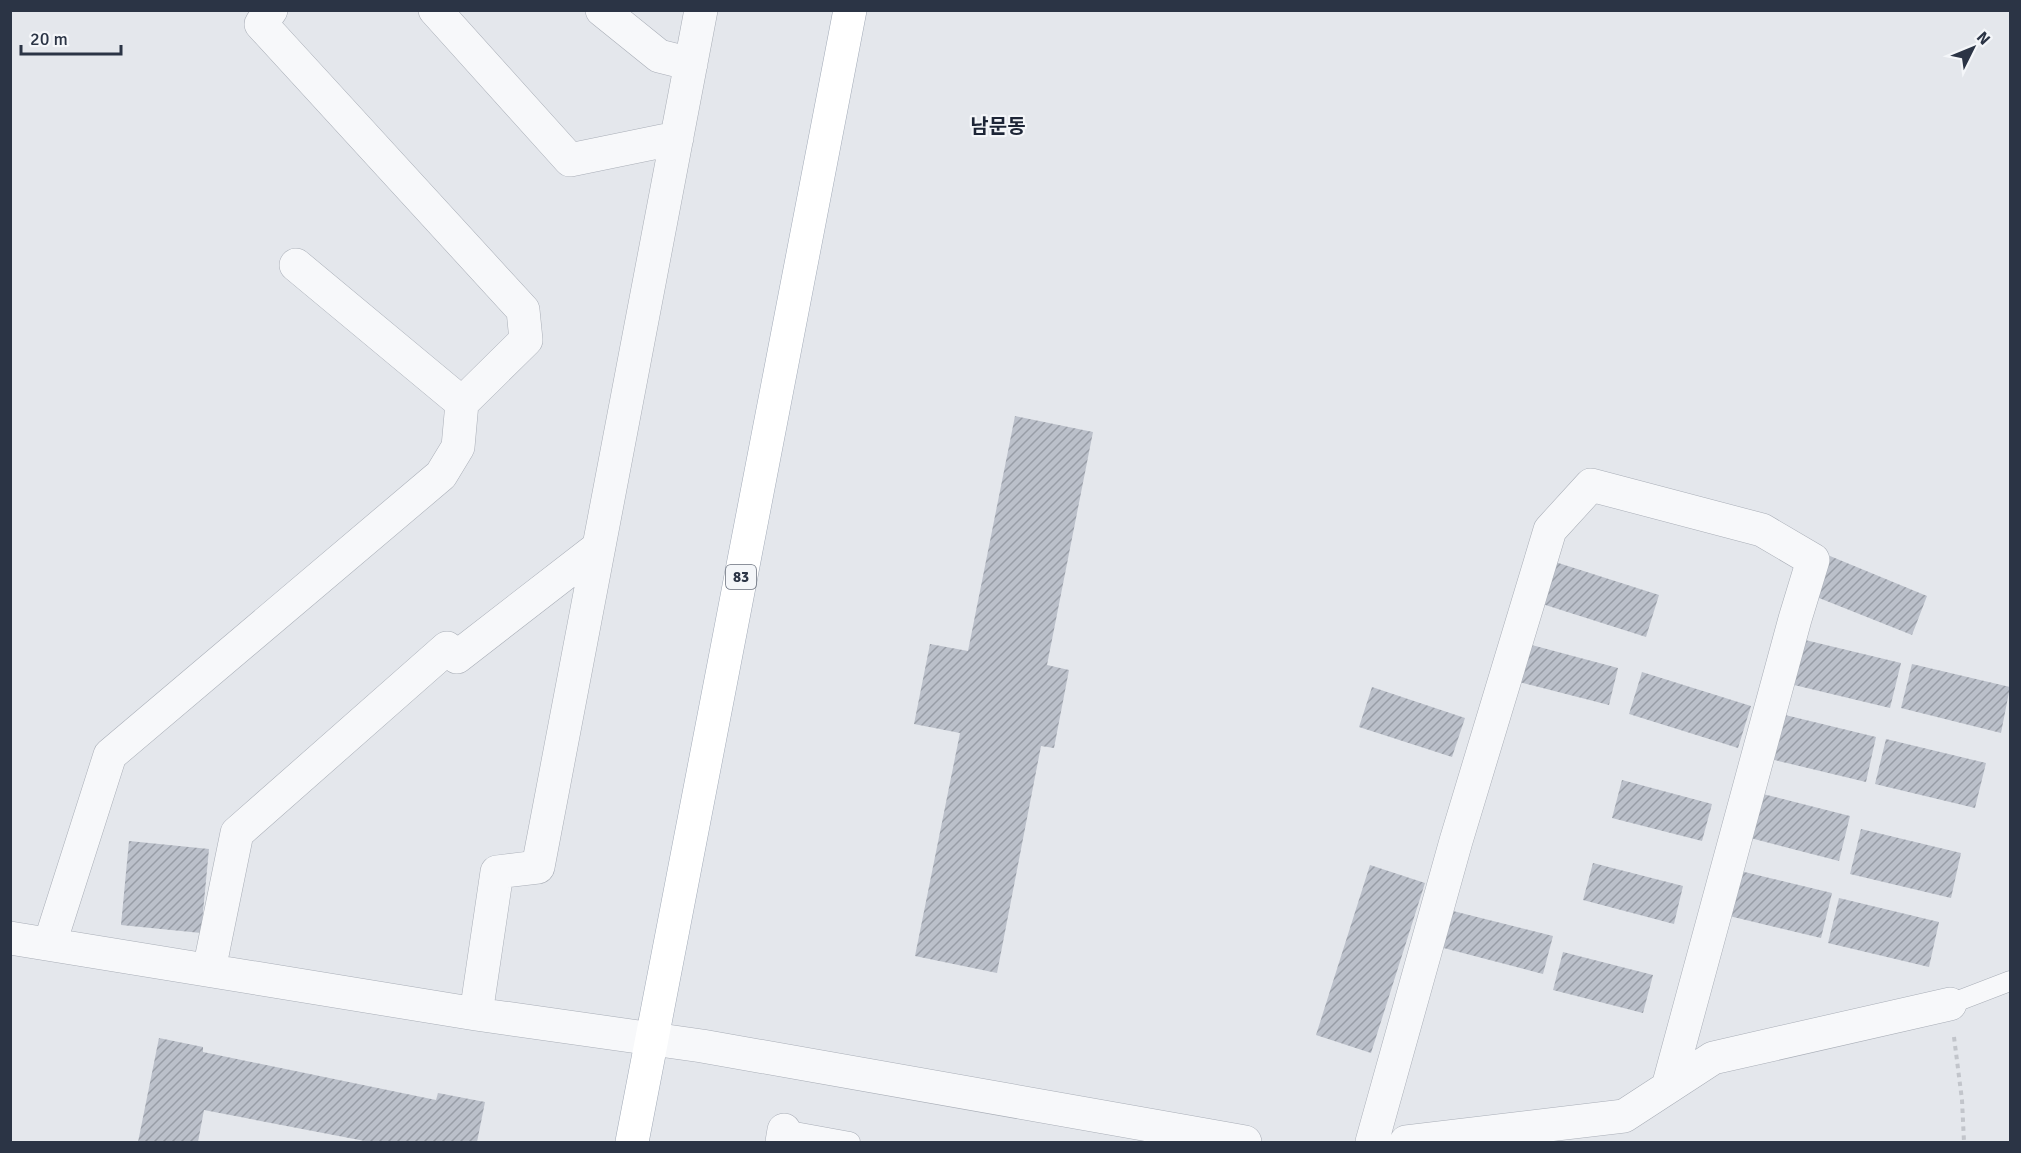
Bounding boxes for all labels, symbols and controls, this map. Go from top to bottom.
scale bar [21,18,122,56]
north arrow [1943,18,2003,78]
text: 20 m [30,28,68,50]
text: N [1972,28,1994,49]
district label: 남문동 [970,114,1026,139]
road number: 83 [726,565,756,589]

